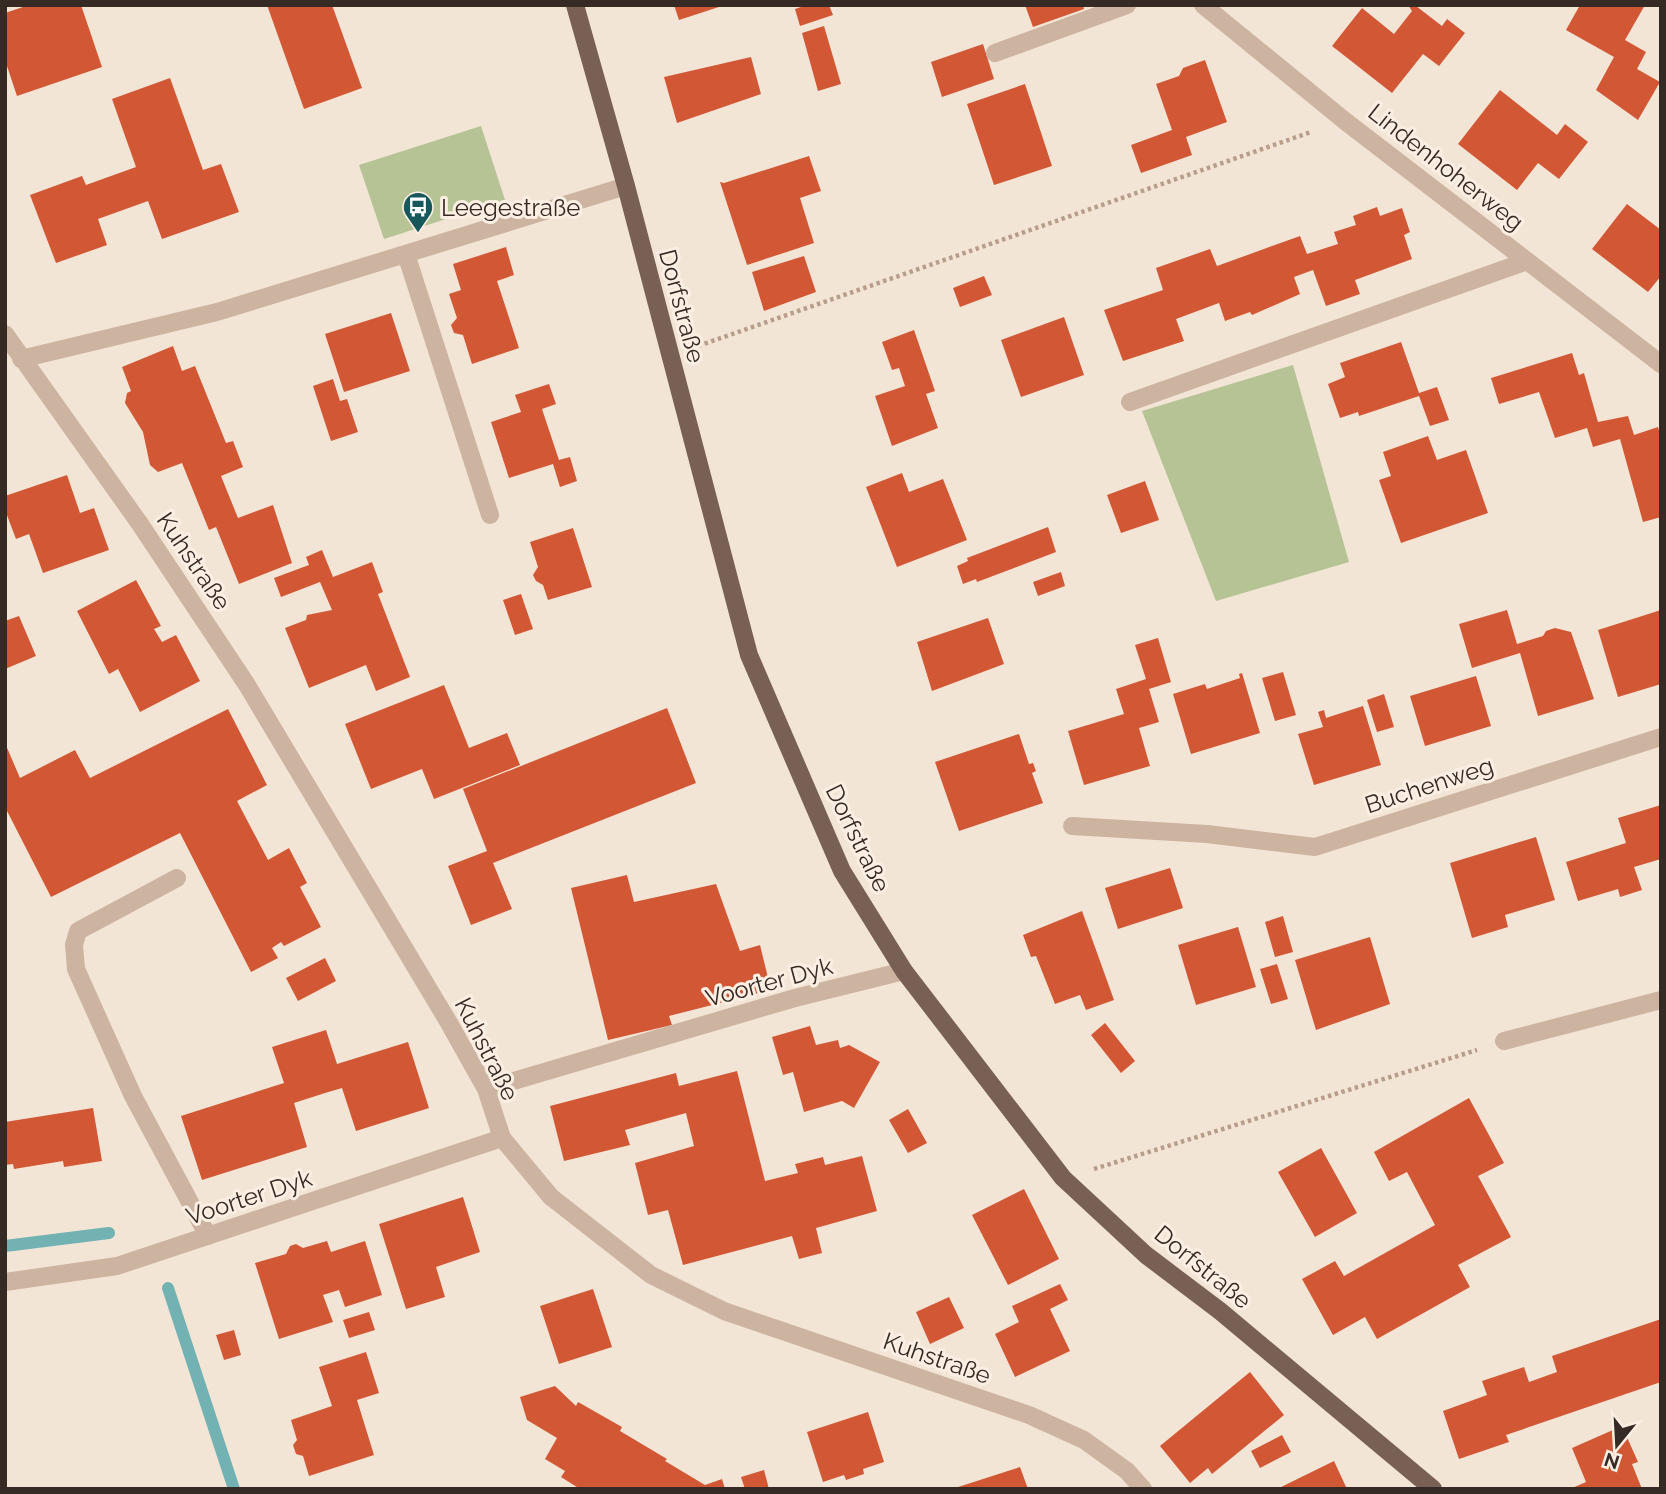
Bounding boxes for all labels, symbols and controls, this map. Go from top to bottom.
street label: Lindenhoherweg [1363,97,1529,237]
bus stop icon: Leegestraße [401,190,435,234]
place label: Leegestraße [441,193,580,222]
street label: Dorfstraße [653,246,711,366]
street label: Kuhstraße [151,507,237,615]
street label: Buchenweg [1361,751,1497,819]
street label: Dorfstraße [820,779,896,897]
street label: Voorter Dyk [702,951,836,1013]
street label: Kuhstraße [449,993,525,1105]
street label: Voorter Dyk [182,1163,316,1231]
street label: Dorfstraße [1149,1219,1257,1315]
street label: Kuhstraße [879,1326,995,1390]
north arrow [1582,1410,1652,1480]
text: N [1601,1448,1622,1474]

